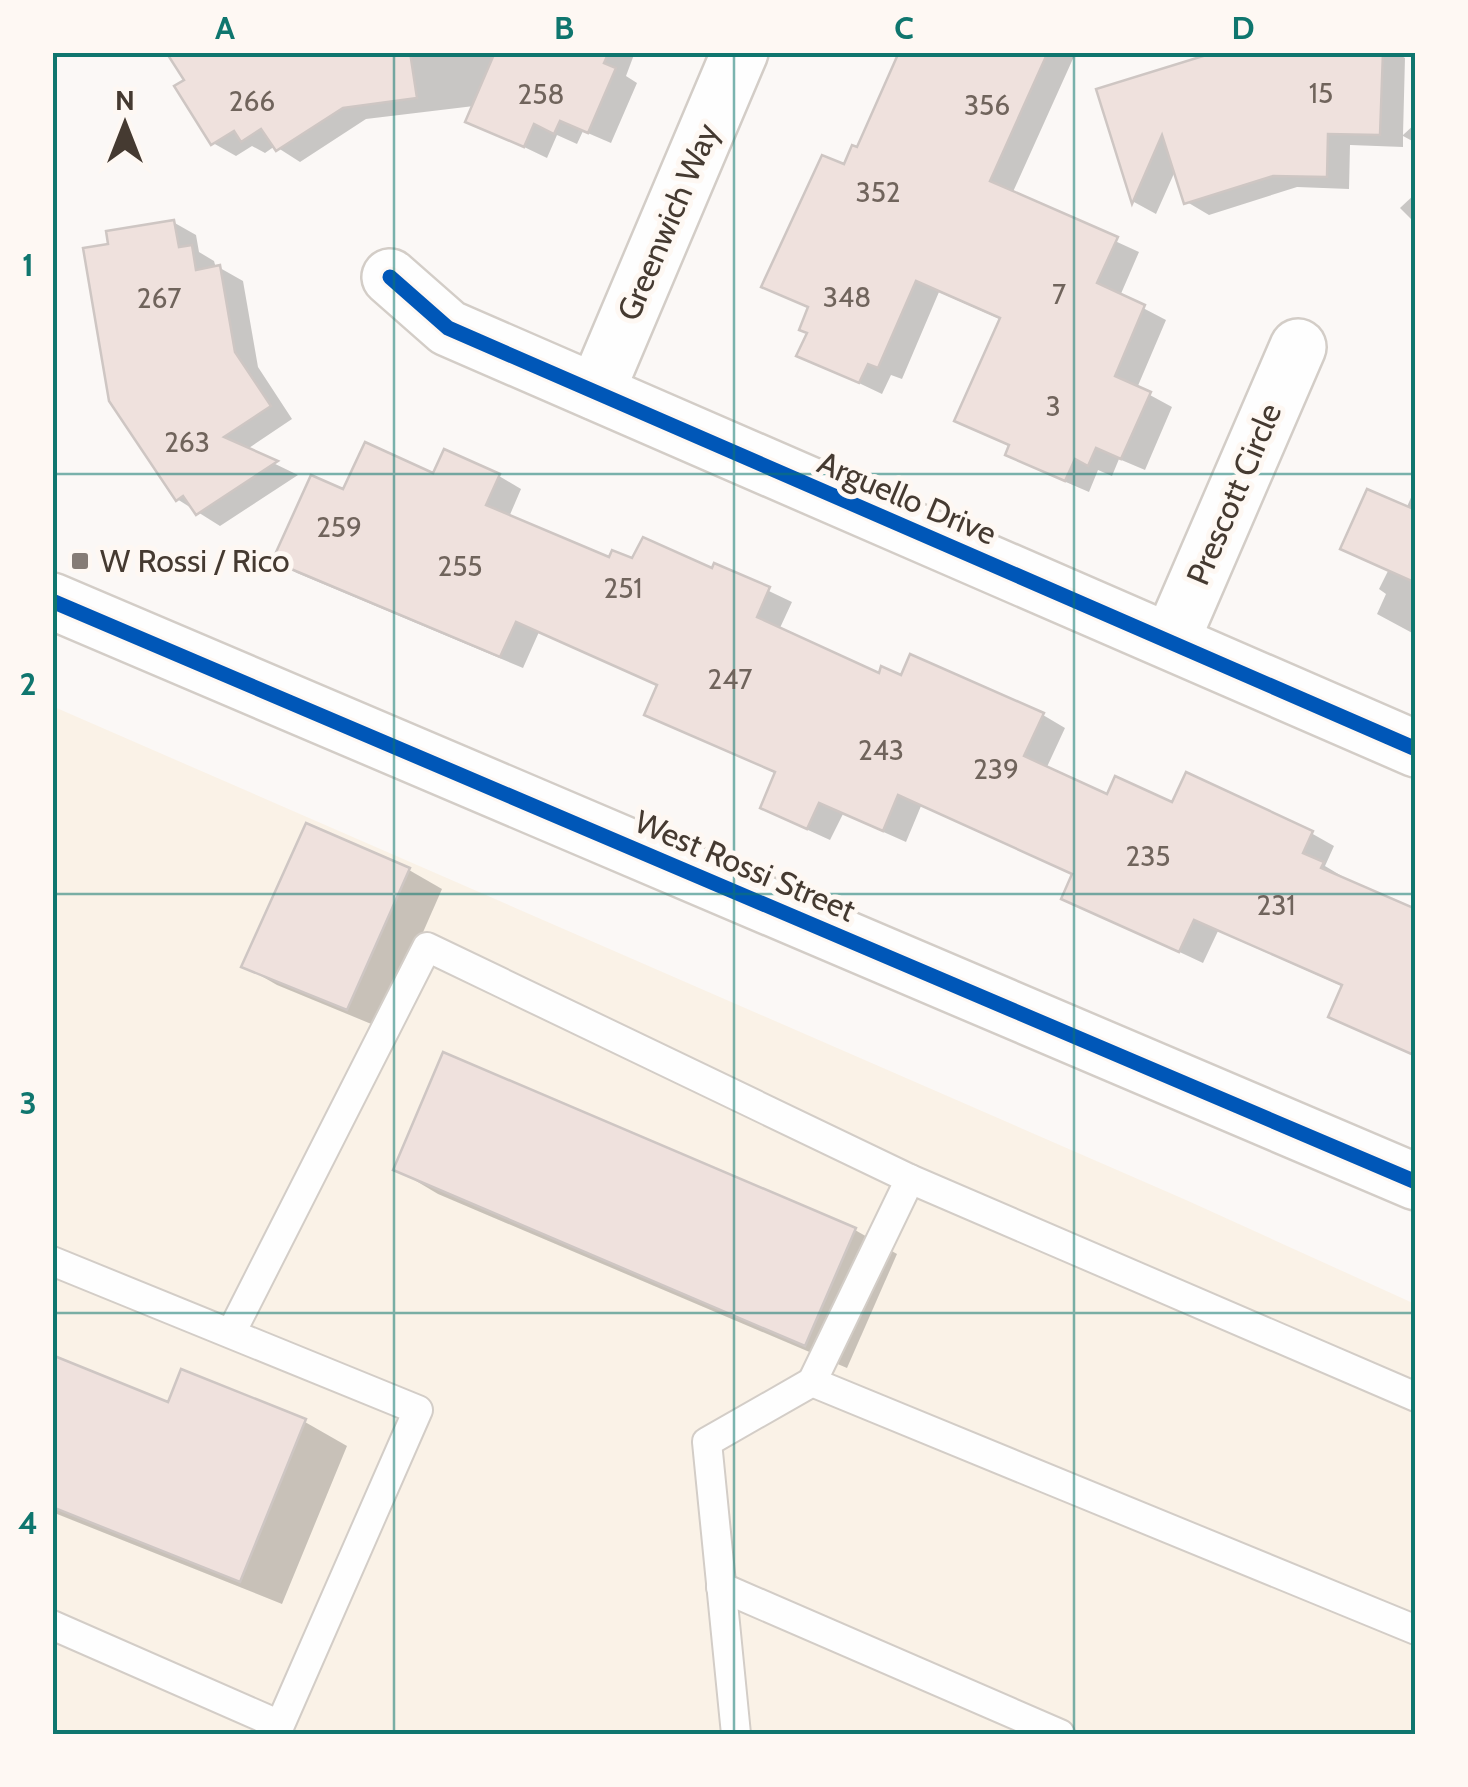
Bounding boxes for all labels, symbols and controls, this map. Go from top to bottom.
text: A [215,8,235,47]
text: B [554,8,574,47]
text: C [894,8,914,47]
text: D [1231,8,1255,47]
north arrow [75,75,175,175]
house number: 15 [1309,76,1333,110]
house number: 258 [518,77,564,111]
text: N [115,83,135,117]
house number: 266 [229,84,275,118]
house number: 356 [964,88,1010,122]
street label: Greenwich Way [608,117,727,326]
house number: 352 [856,175,900,209]
text: 1 [22,245,34,284]
house number: 7 [1052,277,1066,311]
house number: 348 [823,280,871,314]
house number: 267 [137,281,181,315]
house number: 3 [1045,389,1061,423]
street label: Prescott Circle [1178,397,1289,590]
house number: 263 [164,425,210,459]
street label: Arguello Drive [812,442,1002,553]
house number: 259 [316,510,362,544]
place label: W Rossi / Rico [100,541,290,580]
house number: 255 [438,549,482,583]
marker: W Rossi / Rico [69,550,91,572]
house number: 251 [604,571,642,605]
house number: 247 [708,662,752,696]
text: 2 [20,664,36,703]
house number: 243 [858,733,904,767]
house number: 239 [973,752,1019,786]
street label: West Rossi Street [629,802,861,930]
house number: 235 [1126,839,1170,873]
house number: 231 [1257,888,1295,922]
text: 3 [19,1083,37,1122]
text: 4 [18,1503,38,1542]

